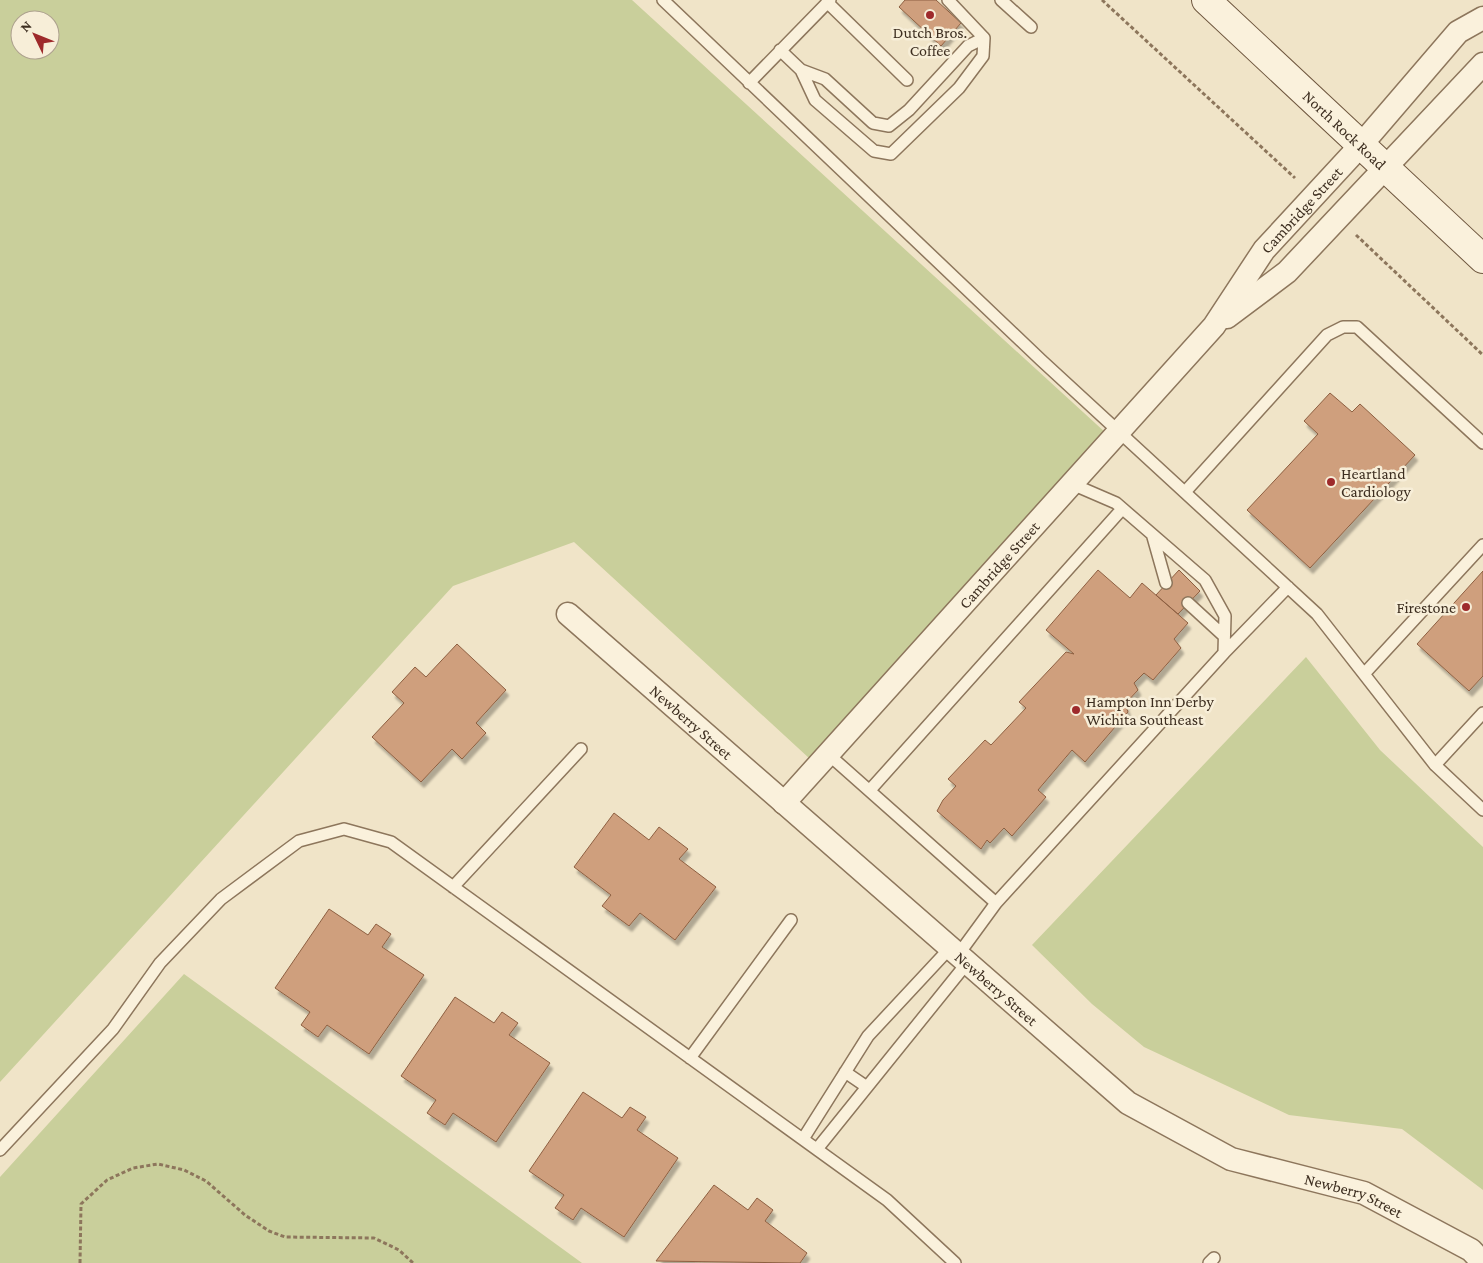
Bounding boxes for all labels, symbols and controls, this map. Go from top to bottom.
marker: Dutch Bros. Coffee [924,9,936,21]
north arrow [10,10,60,60]
text: N [16,17,35,35]
place label: Dutch Bros. Coffee [893,24,967,59]
street label: North Rock Road [1300,87,1390,173]
street label: Cambridge Street [1257,163,1346,256]
place label: Heartland Cardiology [1341,465,1412,501]
marker: Heartland Cardiology [1325,476,1337,488]
street label: Cambridge Street [955,517,1043,612]
place label: Firestone [1397,599,1456,616]
marker: Firestone [1460,601,1472,613]
street label: Newberry Street [647,681,737,763]
place label: Hampton Inn Derby Wichita Southeast [1086,693,1214,728]
marker: Hampton Inn Derby Wichita Southeast [1070,704,1082,716]
street label: Newberry Street [952,948,1042,1029]
street label: Newberry Street [1303,1170,1406,1221]

